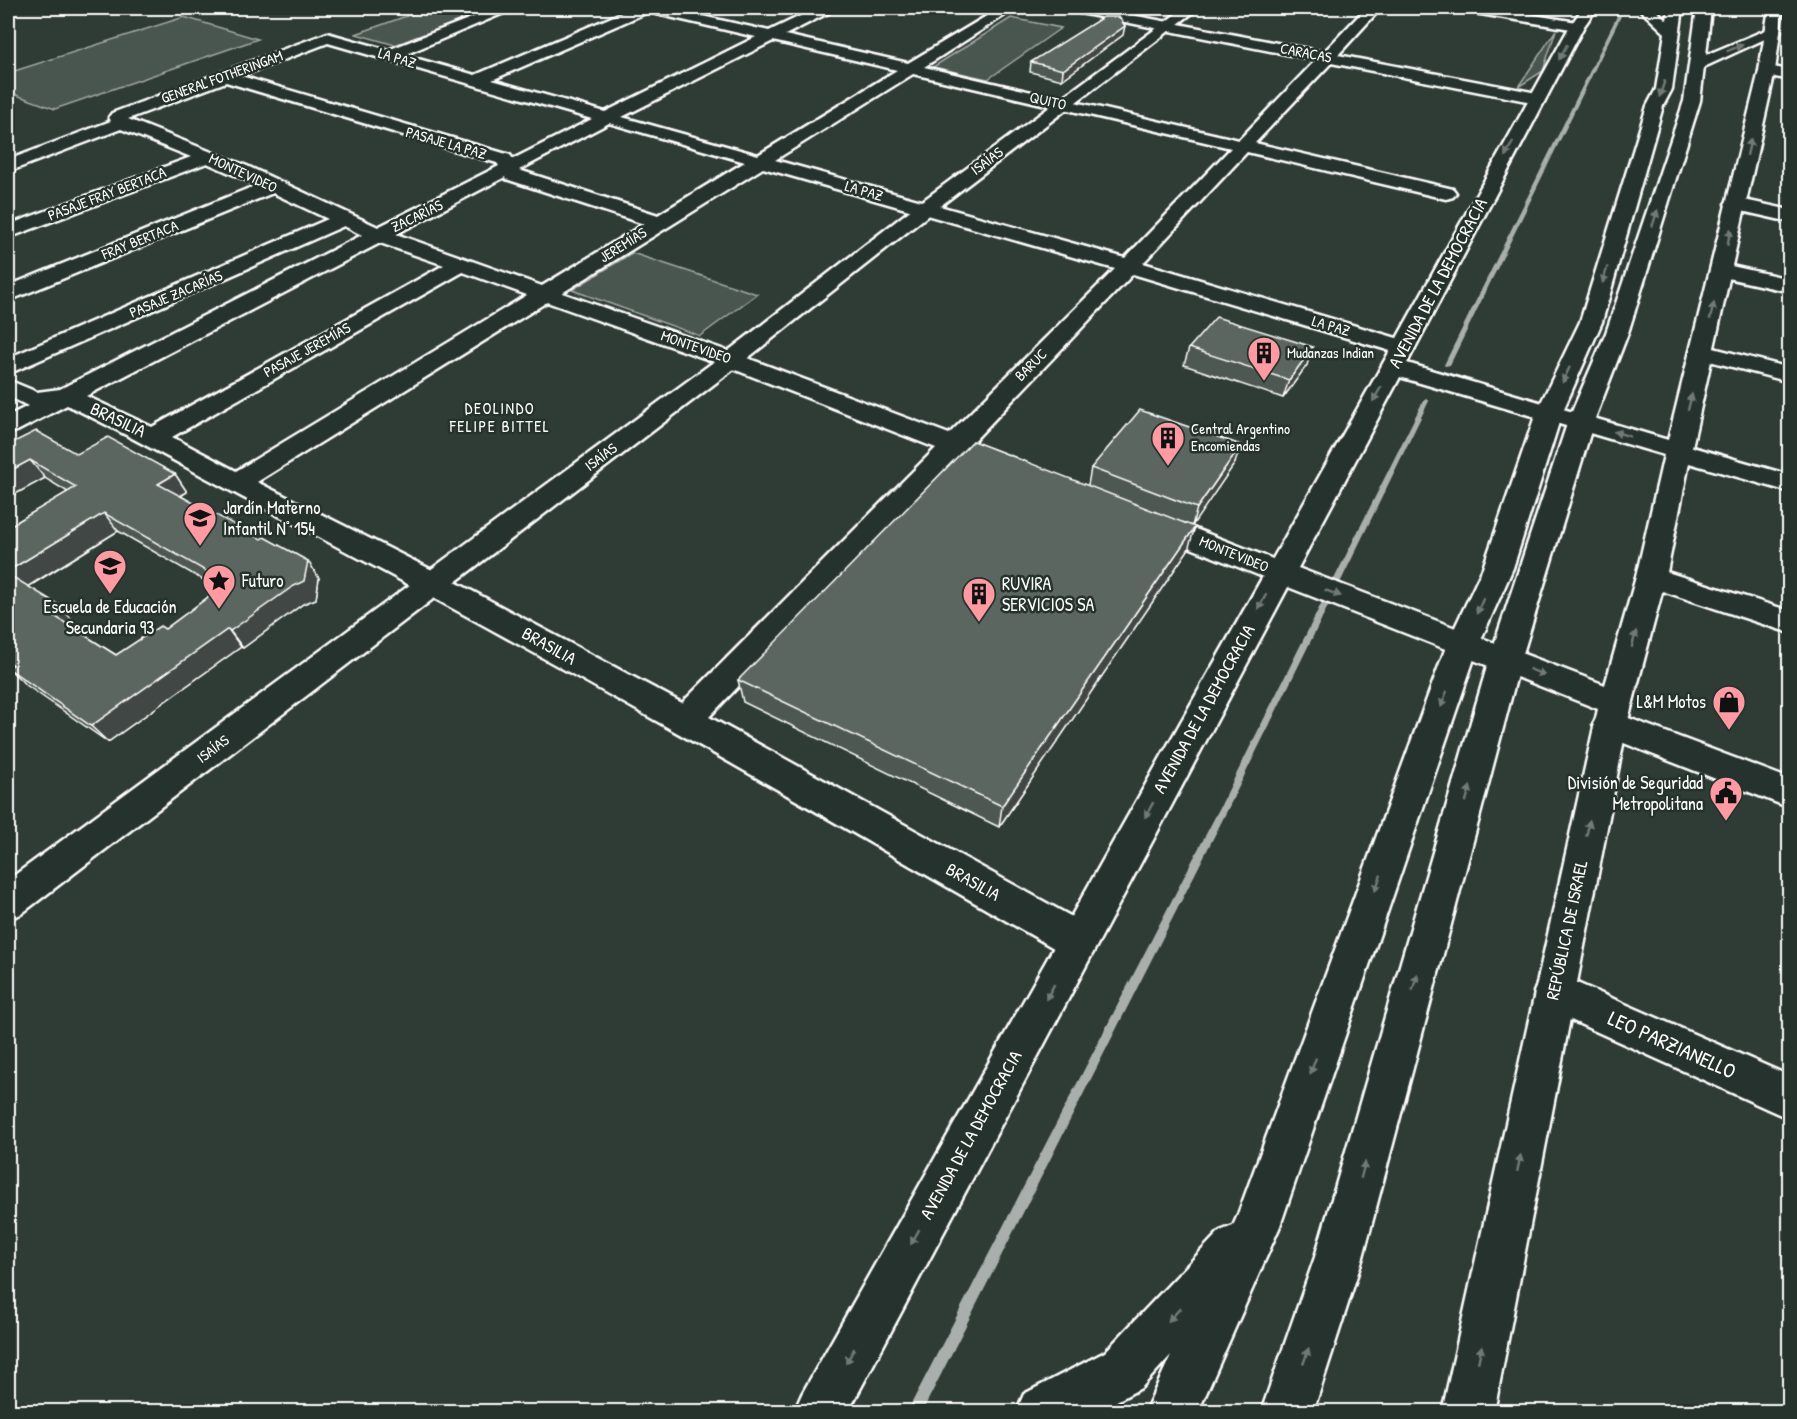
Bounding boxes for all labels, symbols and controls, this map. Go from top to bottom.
street label: CARACAS [1279,37,1334,68]
street label: LA PAZ [376,42,419,73]
one-way arrow [1726,43,1744,52]
one-way arrow [1558,44,1568,61]
street label: GENERAL FOTHERINGAM [158,45,286,108]
one-way arrow [1657,80,1666,98]
street label: QUITO [1028,86,1068,115]
street label: PASAJE LA PAZ [403,121,489,164]
one-way arrow [1744,138,1754,157]
street label: ISAÍAS [966,141,1007,180]
one-way arrow [1504,141,1514,158]
street label: MONTEVIDEO [206,148,281,197]
street label: PASAJE FRAY BERTACA [45,161,170,226]
street label: LA PAZ [843,175,886,206]
street label: AVENIDA DE LA DEMOCRACIA [1382,193,1493,372]
street label: ZACARÍAS [387,194,446,237]
one-way arrow [1650,208,1660,226]
street label: FRAY BERTACA [98,214,182,265]
street label: JEREMÍAS [595,222,651,267]
one-way arrow [1725,228,1734,247]
street label: PASAJE ZACARÍAS [126,264,226,323]
one-way arrow [1600,266,1609,284]
one-way arrow [1708,302,1718,321]
street label: LA PAZ [1310,310,1353,341]
street label: PASAJE JEREMÍAS [259,317,354,382]
street label: MONTEVIDEO [658,325,734,368]
building icon: Mudanzas Indian [1246,335,1282,382]
place label: Mudanzas Indian [1287,342,1374,363]
street label: BARUC [1010,344,1052,386]
one-way arrow [1562,366,1571,383]
one-way arrow [1372,386,1382,403]
one-way arrow [1685,393,1695,411]
street label: BRASILIA [87,396,150,443]
district label: DEOLINDO FELIPE BITTEL [449,397,550,437]
place label: Central Argentino Encomiendas [1191,418,1290,456]
building icon: Central Argentino Encomiendas [1150,420,1186,467]
one-way arrow [1613,429,1631,438]
street label: ISAÍAS [580,437,621,476]
place label: Jardín Materno Infantil N° 154 [223,495,320,541]
school or university icon: Jardín Materno Infantil N° 154 [182,500,218,547]
street label: MONTEVIDEO [1196,530,1272,577]
school or university icon: Escuela de Educación Secundaria 93 [92,548,128,595]
place icon: Futuro [201,563,237,610]
place label: Futuro [241,568,284,593]
place label: RUVIRA SERVICIOS SA [1002,571,1095,617]
building icon: RUVIRA SERVICIOS SA [961,576,997,623]
one-way arrow [1324,589,1342,598]
place label: Escuela de Educación Secundaria 93 [43,594,177,640]
one-way arrow [1257,594,1267,611]
one-way arrow [1476,597,1485,614]
street label: BRASILIA [518,620,581,671]
street label: AVENIDA DE LA DEMOCRACIA [1147,620,1260,798]
one-way arrow [1630,630,1639,648]
one-way arrow [1529,667,1547,677]
shop icon: L&M Motos [1711,684,1747,731]
place label: L&M Motos [1637,689,1706,714]
one-way arrow [1438,690,1448,708]
street label: ISAÍAS [192,729,233,768]
place label: División de Seguridad Metropolitana [1568,770,1703,816]
public building icon: División de Seguridad Metropolitana [1708,775,1744,822]
one-way arrow [1464,785,1473,803]
one-way arrow [1144,802,1154,819]
one-way arrow [1584,818,1593,837]
street label: BRASILIA [942,856,1005,907]
street label: REPÚBLICA DE ISRAEL [1539,857,1594,1002]
one-way arrow [1373,874,1383,892]
one-way arrow [1411,973,1421,991]
one-way arrow [1044,984,1055,1000]
street label: LEO PARZIANELLO [1604,1003,1741,1086]
street label: AVENIDA DE LA DEMOCRACIA [914,1046,1027,1224]
one-way arrow [1308,1057,1318,1075]
one-way arrow [1515,1153,1524,1172]
one-way arrow [1359,1161,1369,1179]
one-way arrow [910,1229,921,1245]
one-way arrow [1167,1308,1181,1322]
one-way arrow [1476,1344,1485,1363]
one-way arrow [1302,1347,1311,1365]
one-way arrow [845,1348,855,1365]

